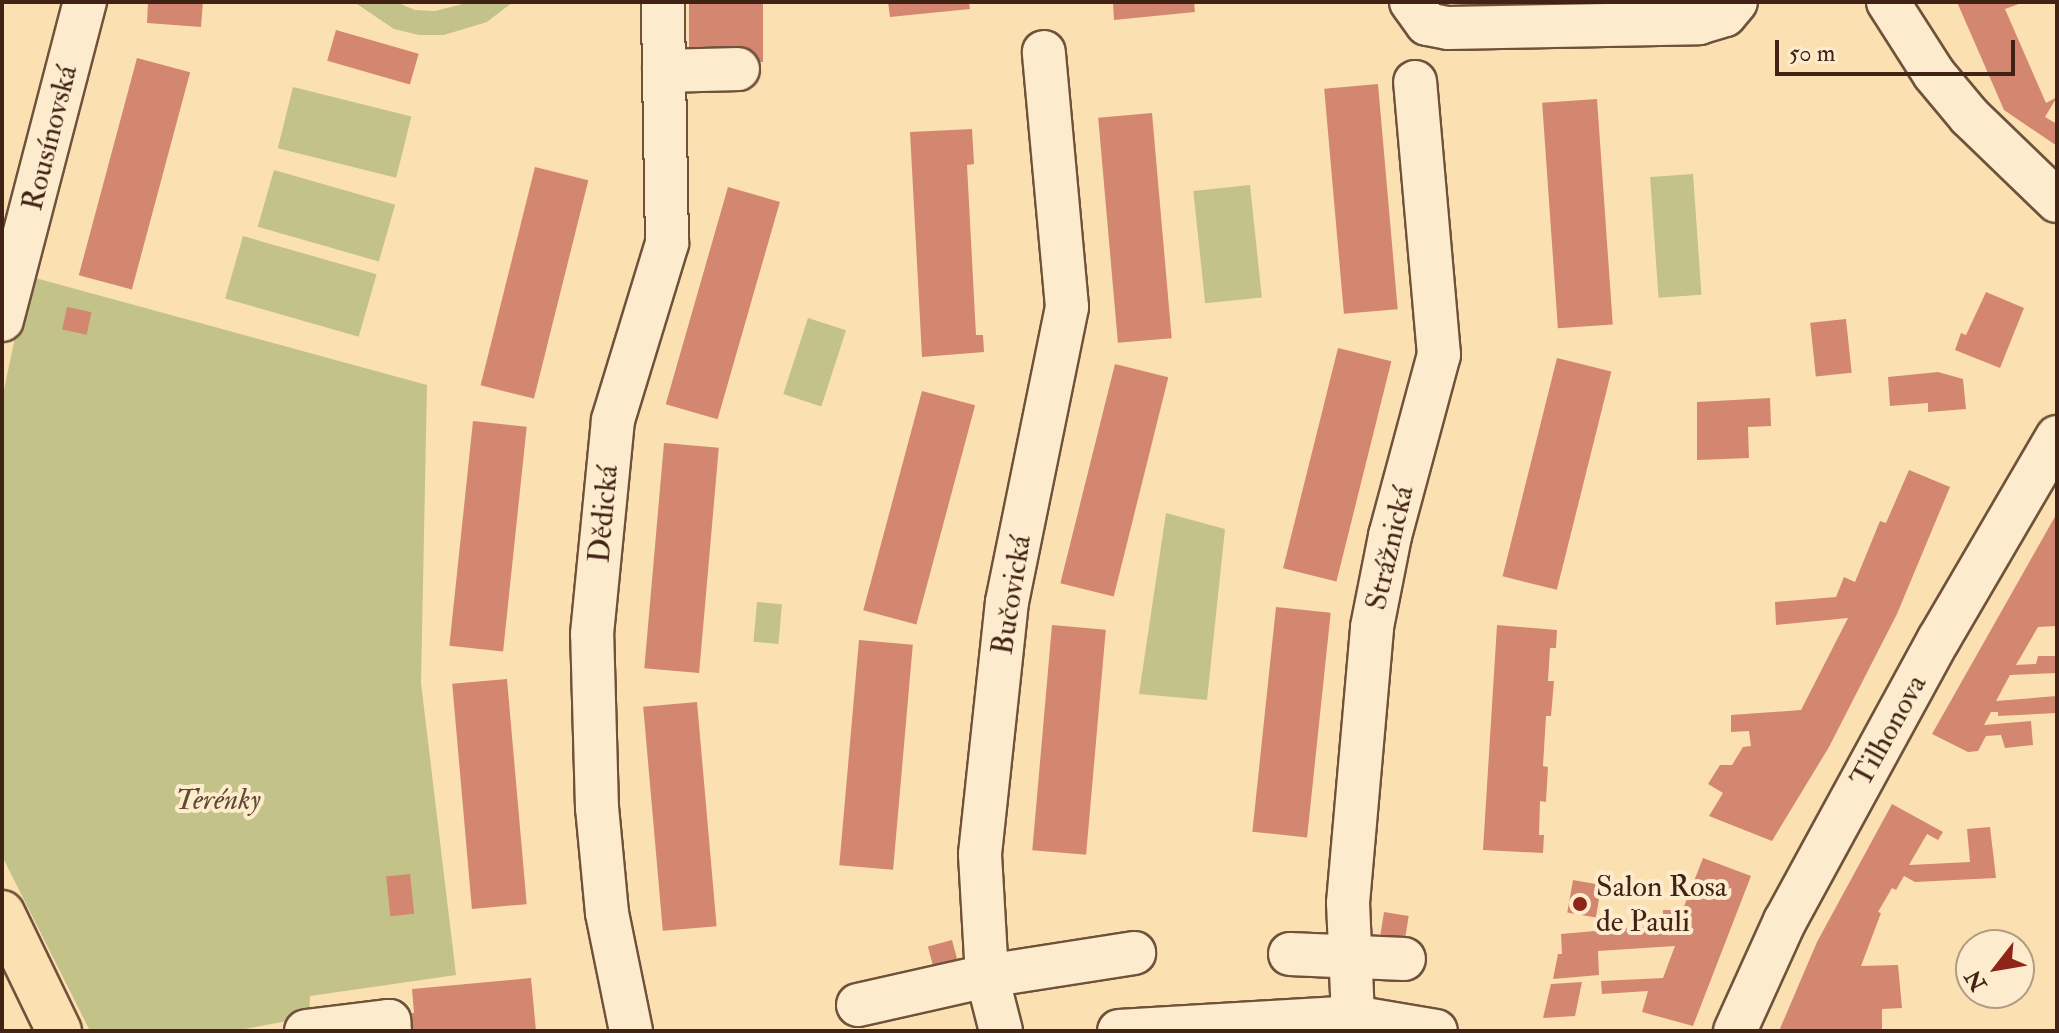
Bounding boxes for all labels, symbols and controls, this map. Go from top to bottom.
scale bar [1779,24,2019,74]
text: 50 m [1789,38,1835,69]
street label: Rousínovská [15,62,85,214]
street label: Dědická [582,464,626,564]
street label: Strážnická [1358,482,1422,614]
street label: Bučovická [985,533,1039,657]
street label: Tilhonova [1844,669,1934,793]
park label: Terénky [175,782,261,818]
place label: Salon Rosa de Pauli [1596,869,1727,940]
marker: Salon Rosa de Pauli [1571,895,1589,913]
north arrow [1955,929,2035,1009]
text: N [1959,965,1993,996]

